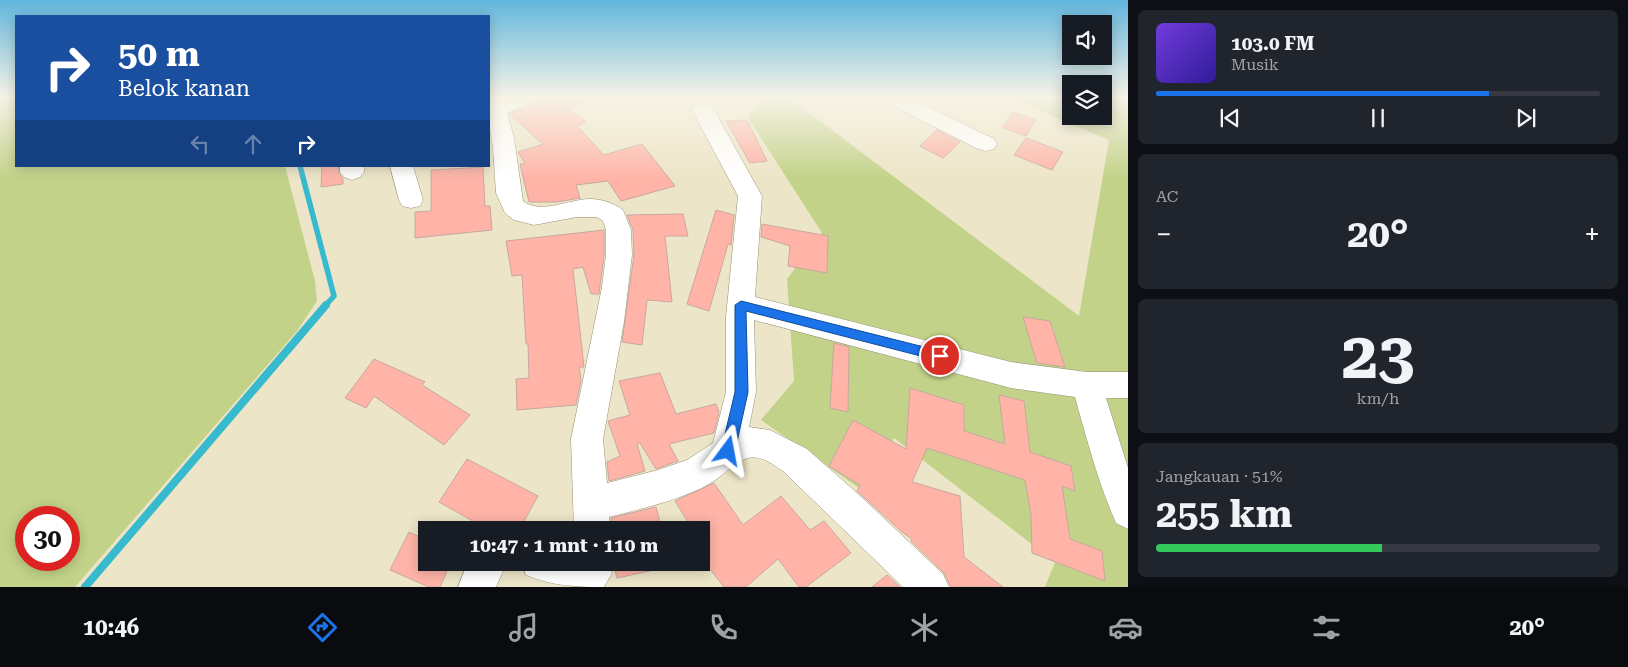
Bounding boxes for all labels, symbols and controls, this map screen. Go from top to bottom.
map controls [1062,15,1112,125]
button: sound [1062,15,1112,65]
text: 103.0 FM [1231,32,1314,55]
text: 50 m [118,34,200,75]
icon: right [35,35,100,100]
text: Musik [1231,55,1279,74]
button: layers [1062,75,1112,125]
text: Belok kanan [118,76,250,101]
icon: previous [1216,104,1244,132]
icon: pause [1364,104,1392,132]
icon: next [1512,104,1540,132]
icon: left [186,130,214,158]
icon: ahead [239,130,267,158]
icon: right [292,130,320,158]
text: AC [1156,187,1178,206]
text: 20° [1347,212,1409,256]
text: − [1156,218,1172,251]
text: + [1584,218,1600,251]
text: 23 [1342,318,1414,394]
pin [919,335,961,377]
icon: arrive [926,342,954,370]
text: km/h [1357,389,1399,408]
position arrow [701,424,753,476]
text: Jangkauan · 51% [1156,467,1282,486]
text: 255 km [1156,492,1292,536]
speed limit sign: 30 [15,506,80,571]
text: 10:47 · 1 mnt · 110 m [470,534,658,557]
icon: directions [305,610,340,645]
icon: music [506,610,541,645]
icon: phone [706,610,741,645]
icon: climate [907,610,942,645]
icon: car [1108,610,1143,645]
icon: filters [1309,610,1344,645]
text: 10:46 [83,615,139,640]
text: 20° [1509,615,1545,640]

